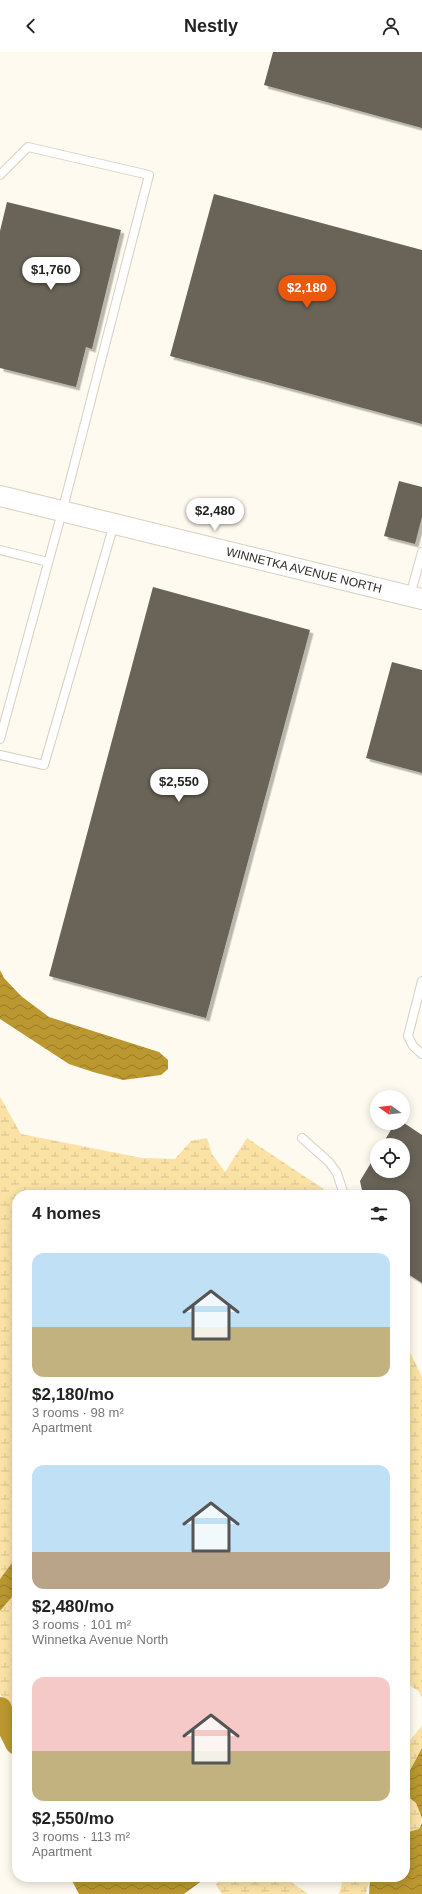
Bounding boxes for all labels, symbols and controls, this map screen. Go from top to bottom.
icon: back [20,15,42,37]
icon: person [380,15,402,37]
text: Nestly [184,16,238,36]
pin: $1,760 [18,257,84,291]
text: $1,760 [31,262,71,277]
pin: $2,180 [274,275,340,309]
text: $2,180 [287,280,327,295]
pin: $2,480 [182,498,248,532]
text: $2,480 [195,503,235,518]
street label: WINNETKA AVENUE NORTH [225,544,383,596]
pin: $2,550 [146,769,212,803]
text: $2,550 [159,774,199,789]
north arrow [370,1090,410,1130]
map controls [370,1090,410,1178]
button: locate [370,1138,410,1178]
icon: filters [368,1203,390,1225]
text: 4 homes [32,1204,101,1223]
icon: home [175,1279,247,1351]
text: $2,180/mo [32,1385,114,1404]
text: 3 rooms · 98 m² [32,1405,124,1420]
text: Apartment [32,1420,92,1435]
icon: home [175,1491,247,1563]
text: $2,480/mo [32,1597,114,1616]
text: 3 rooms · 101 m² [32,1617,131,1632]
text: Winnetka Avenue North [32,1632,168,1647]
icon: home [175,1703,247,1775]
text: $2,550/mo [32,1809,114,1828]
text: 3 rooms · 113 m² [32,1829,130,1844]
text: Apartment [32,1844,92,1859]

